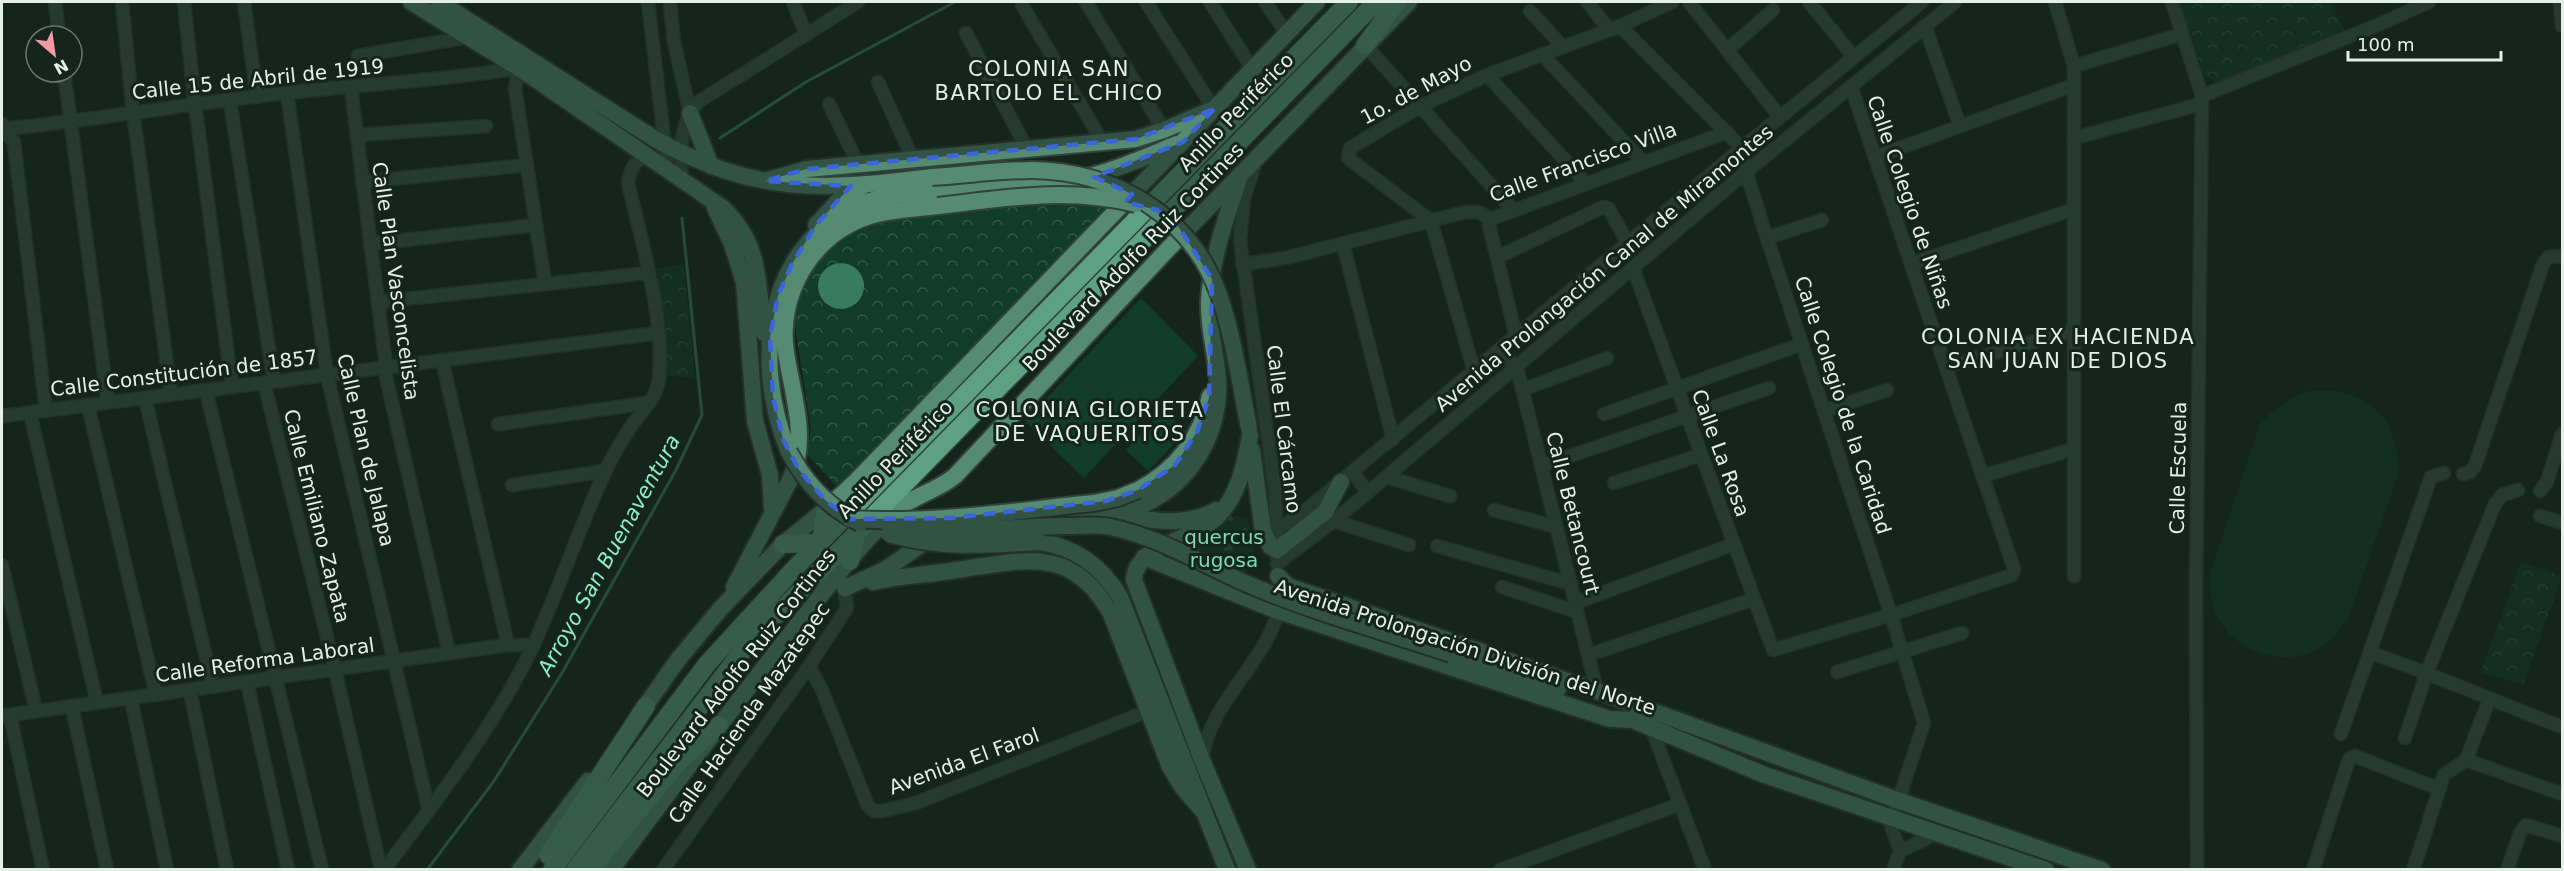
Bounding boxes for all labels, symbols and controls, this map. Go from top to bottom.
north arrow [24,24,84,84]
scale bar [2348,24,2501,62]
text: 100 m [2357,34,2415,55]
street label: Anillo Periférico [1173,48,1299,176]
street label: 1o. de Mayo [1356,51,1476,129]
street label: Calle 15 de Abril de 1919 [131,54,385,104]
text: N [51,55,71,78]
district label: COLONIA SAN BARTOLO EL CHICO [935,57,1163,105]
street label: Calle Colegio de Niñas [1862,92,1958,312]
street label: Calle Francisco Villa [1486,117,1680,207]
street label: Avenida Prolongación Canal de Miramontes [1430,119,1778,417]
street label: Boulevard Adolfo Ruiz Cortines [1017,138,1249,376]
street label: Calle Plan Vasconcelista [367,160,425,402]
street label: Calle Colegio de la Caridad [1790,273,1896,537]
district label: COLONIA EX HACIENDA SAN JUAN DE DIOS [1921,325,2195,373]
street label: Calle El Cárcamo [1262,343,1306,515]
street label: Calle Constitución de 1857 [49,345,319,401]
street label: Calle Plan de Jalapa [332,351,400,549]
street label: Calle La Rosa [1687,386,1755,520]
street label: Anillo Periférico [832,395,958,523]
district label: COLONIA GLORIETA DE VAQUERITOS [976,398,1205,446]
street label: Calle Escuela [2165,401,2191,535]
street label: Calle Emiliano Zapata [279,407,355,625]
street label: Calle Betancourt [1541,429,1605,597]
water label: Arroyo San Buenaventura [532,431,685,681]
park label: quercus rugosa [1184,525,1264,572]
street label: Boulevard Adolfo Ruiz Cortines [632,544,840,802]
street label: Avenida Prolongación División del Norte [1271,574,1659,720]
street label: Calle Hacienda Mazatepec [663,598,835,828]
street label: Calle Reforma Laboral [154,633,376,687]
street label: Avenida El Farol [886,723,1042,799]

